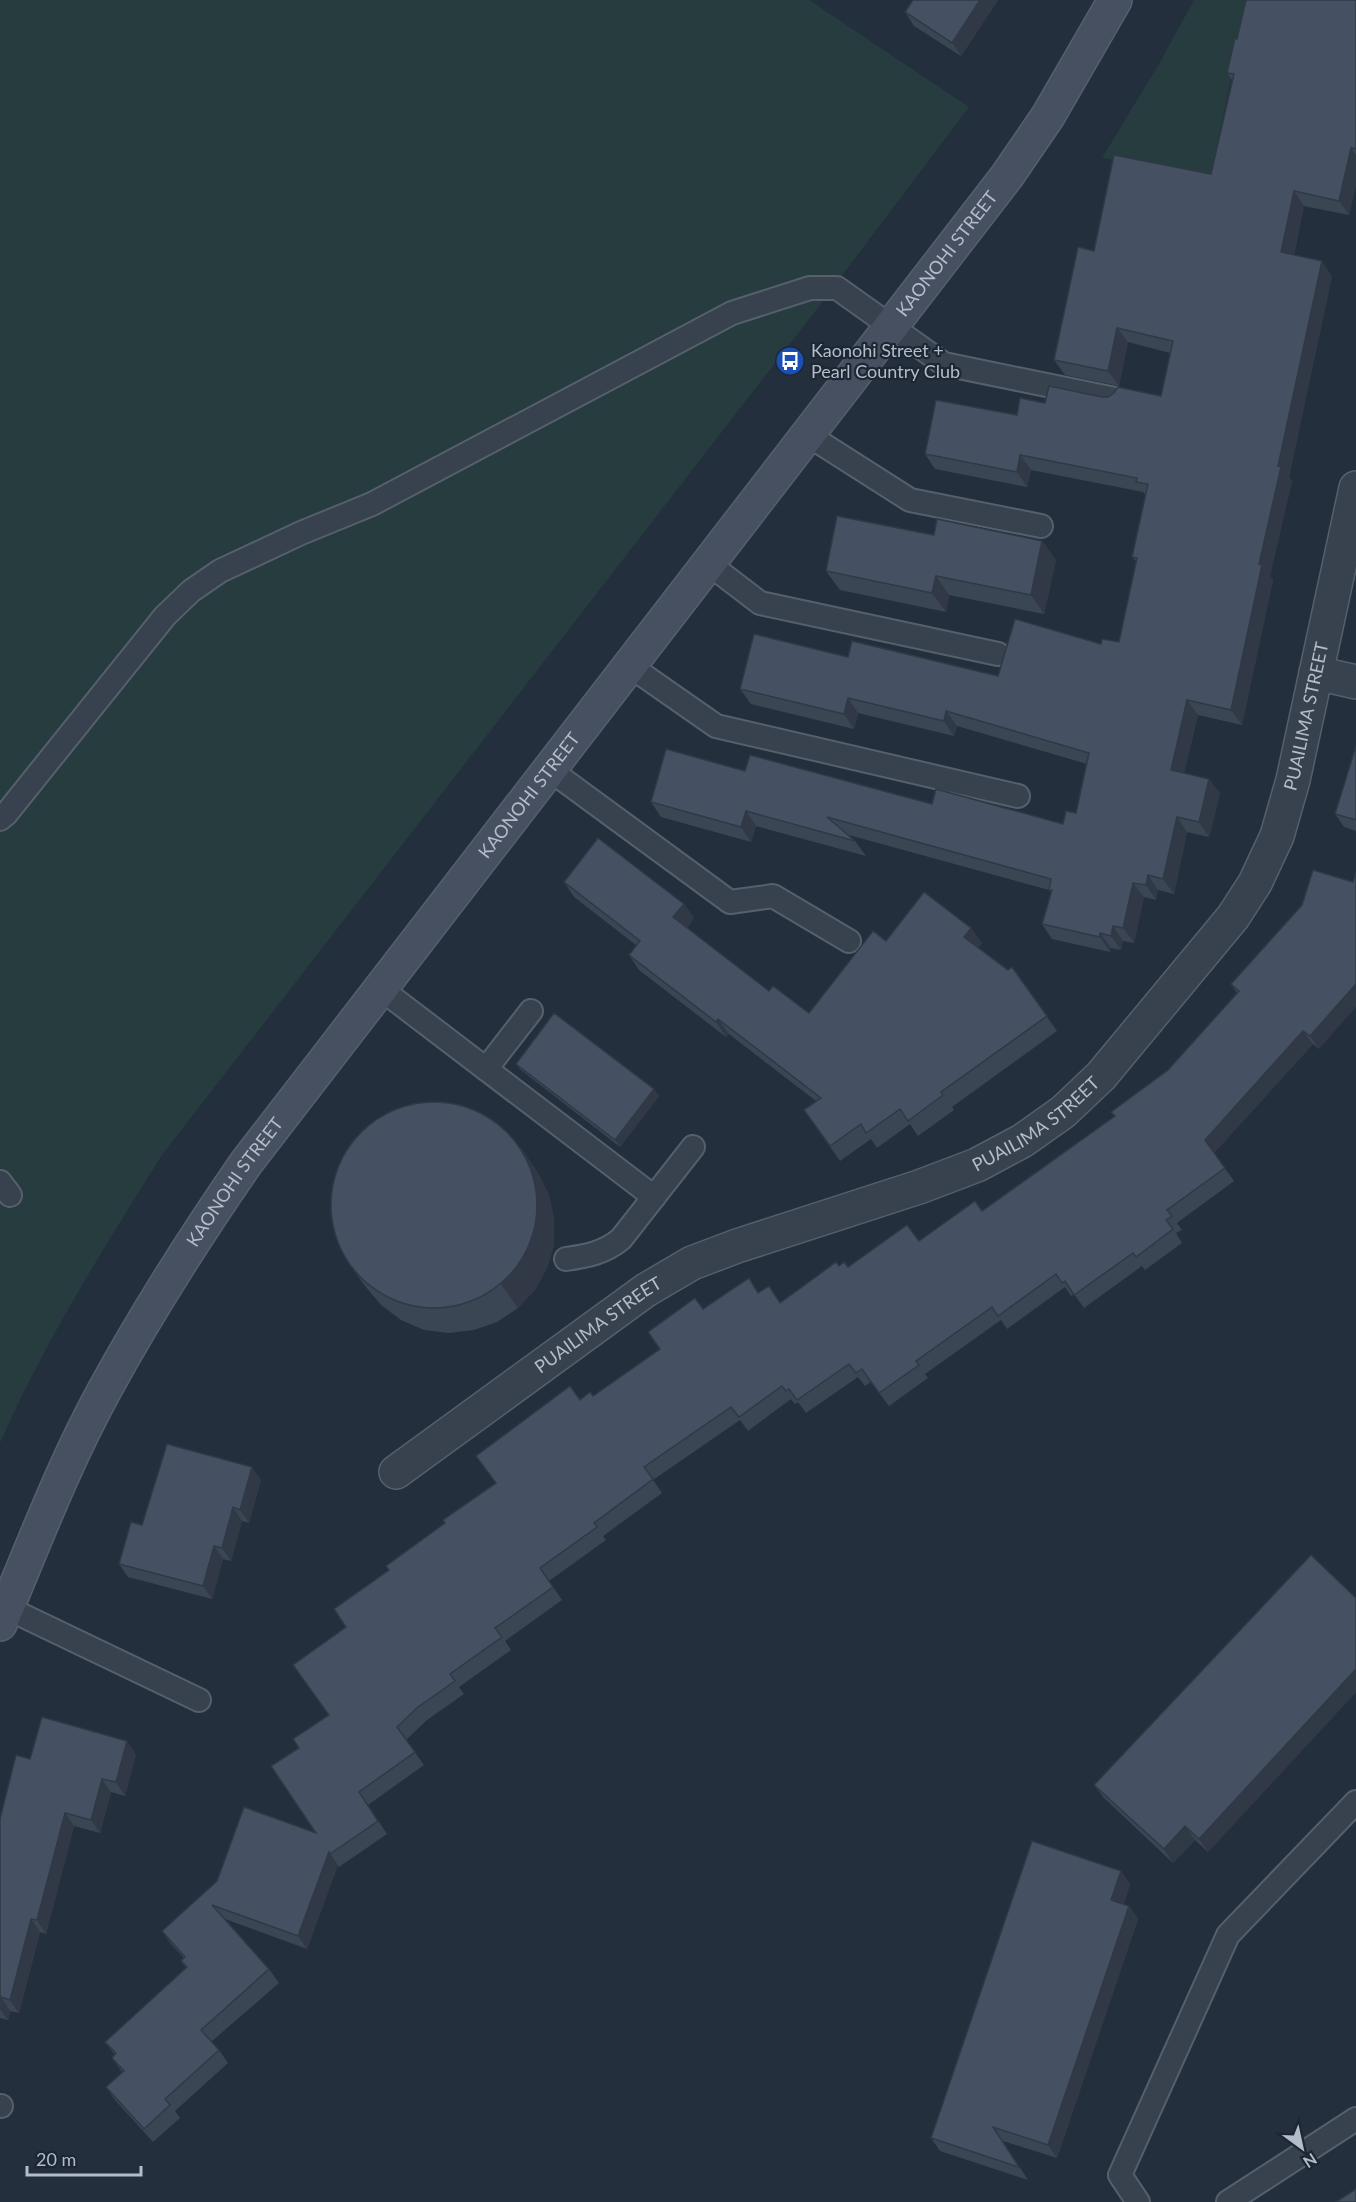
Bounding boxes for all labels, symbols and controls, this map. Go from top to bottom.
street label: KAONOHI STREET [891,186,1002,321]
place label: Kaonohi Street + Pearl Country Club [811,339,960,382]
bus stop icon: Kaonohi Street + Pearl Country Club [774,345,806,377]
street label: PUAILIMA STREET [1279,639,1333,793]
street label: KAONOHI STREET [473,727,584,862]
street label: PUAILIMA STREET [968,1071,1104,1176]
street label: KAONOHI STREET [181,1112,287,1250]
street label: PUAILIMA STREET [530,1271,666,1377]
north arrow [1272,2118,1332,2178]
scale bar [27,2139,141,2177]
text: 20 m [36,2148,76,2170]
text: N [1300,2150,1321,2172]

